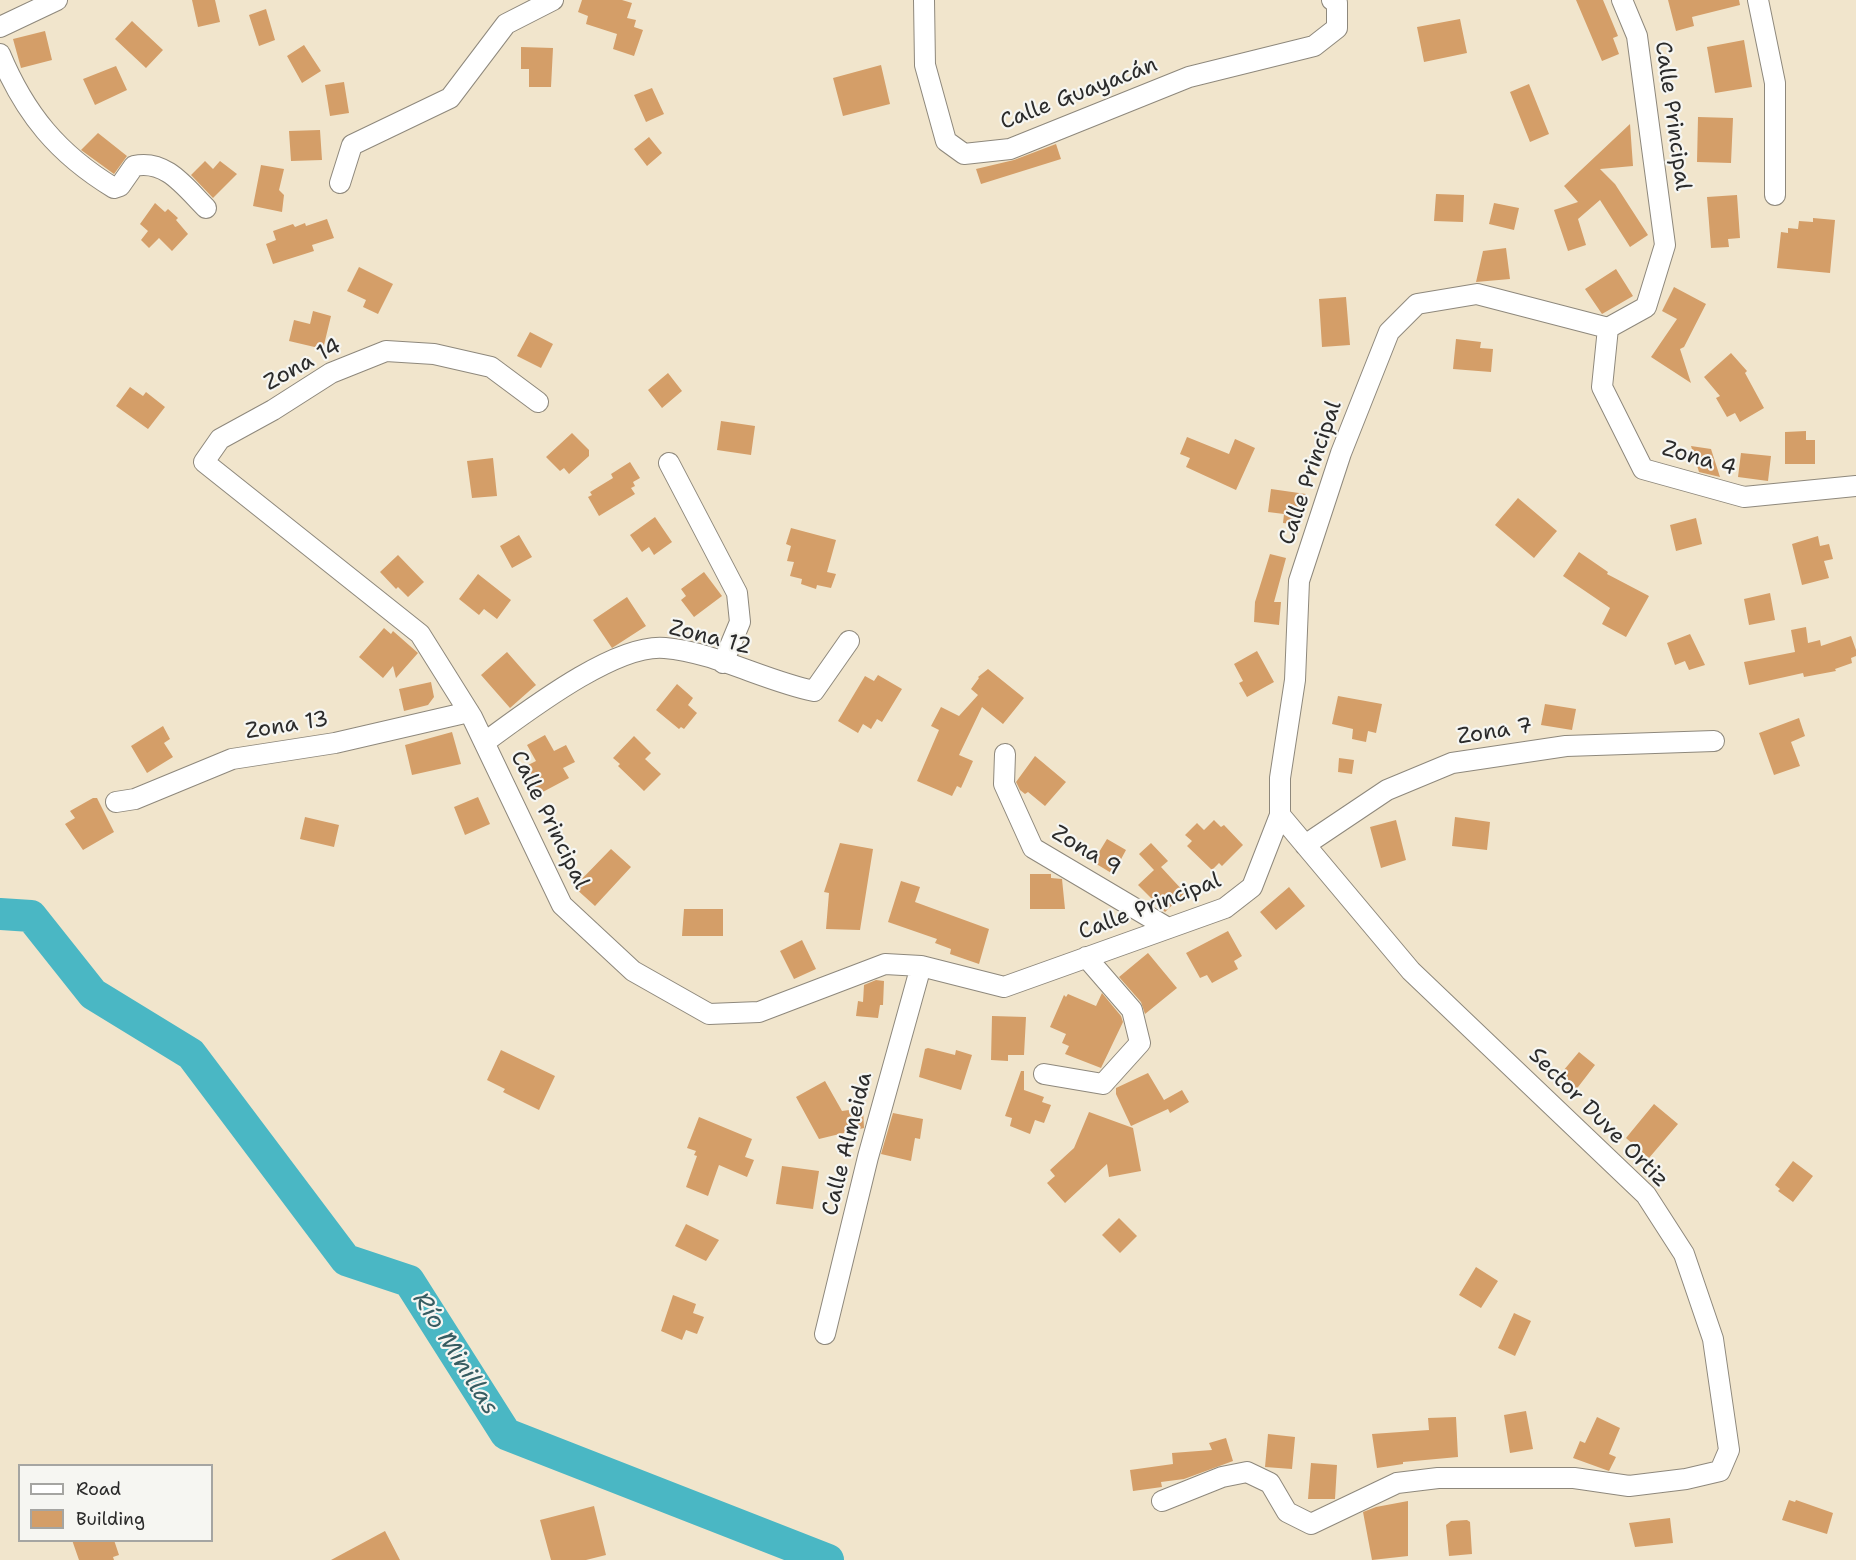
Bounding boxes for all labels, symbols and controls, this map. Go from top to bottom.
street label: Calle Principal [1648,40,1696,192]
street label: Calle Guayacán [997,52,1161,136]
street label: Zona 14 [260,333,346,397]
street label: Calle Principal [1274,398,1348,548]
street label: Zona 4 [1659,436,1739,482]
street label: Zona 12 [666,615,754,661]
street label: Zona 13 [244,706,330,746]
street label: Zona 7 [1456,713,1534,751]
street label: Calle Principal [504,747,594,893]
street label: Zona 9 [1047,820,1125,882]
street label: Calle Principal [1075,868,1225,946]
street label: Sector Duve Ortiz [1523,1043,1673,1193]
street label: Calle Almeida [817,1070,879,1218]
water label: Río Minillas [406,1287,504,1421]
legend [18,1464,213,1542]
text: Road [76,1477,121,1501]
text: Building [76,1507,145,1531]

